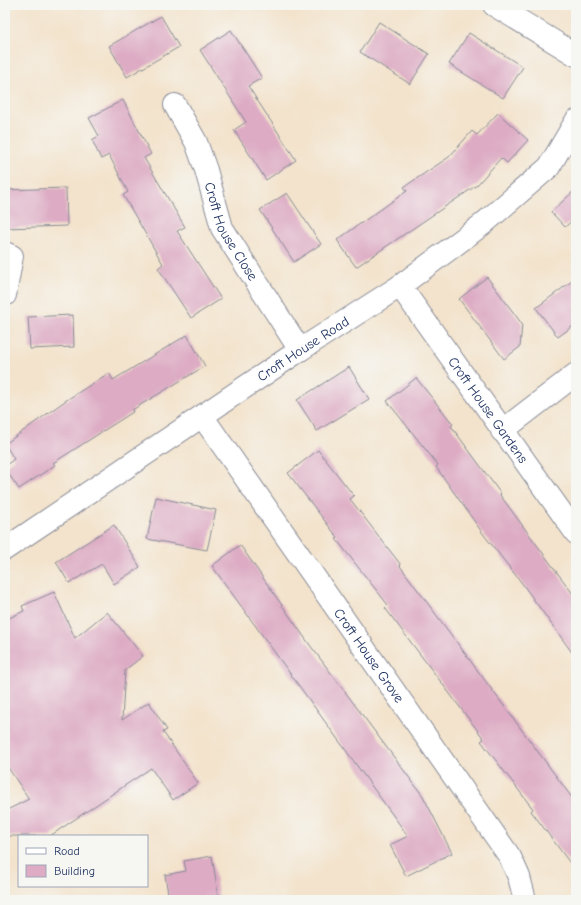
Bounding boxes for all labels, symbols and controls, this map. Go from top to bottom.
street label: Croft House Close [201,180,262,284]
street label: Croft House Road [254,312,352,385]
street label: Croft House Gardens [445,353,532,466]
street label: Croft House Grove [330,605,408,706]
legend [18,835,148,887]
text: Road [54,844,80,858]
text: Building [54,864,95,878]

